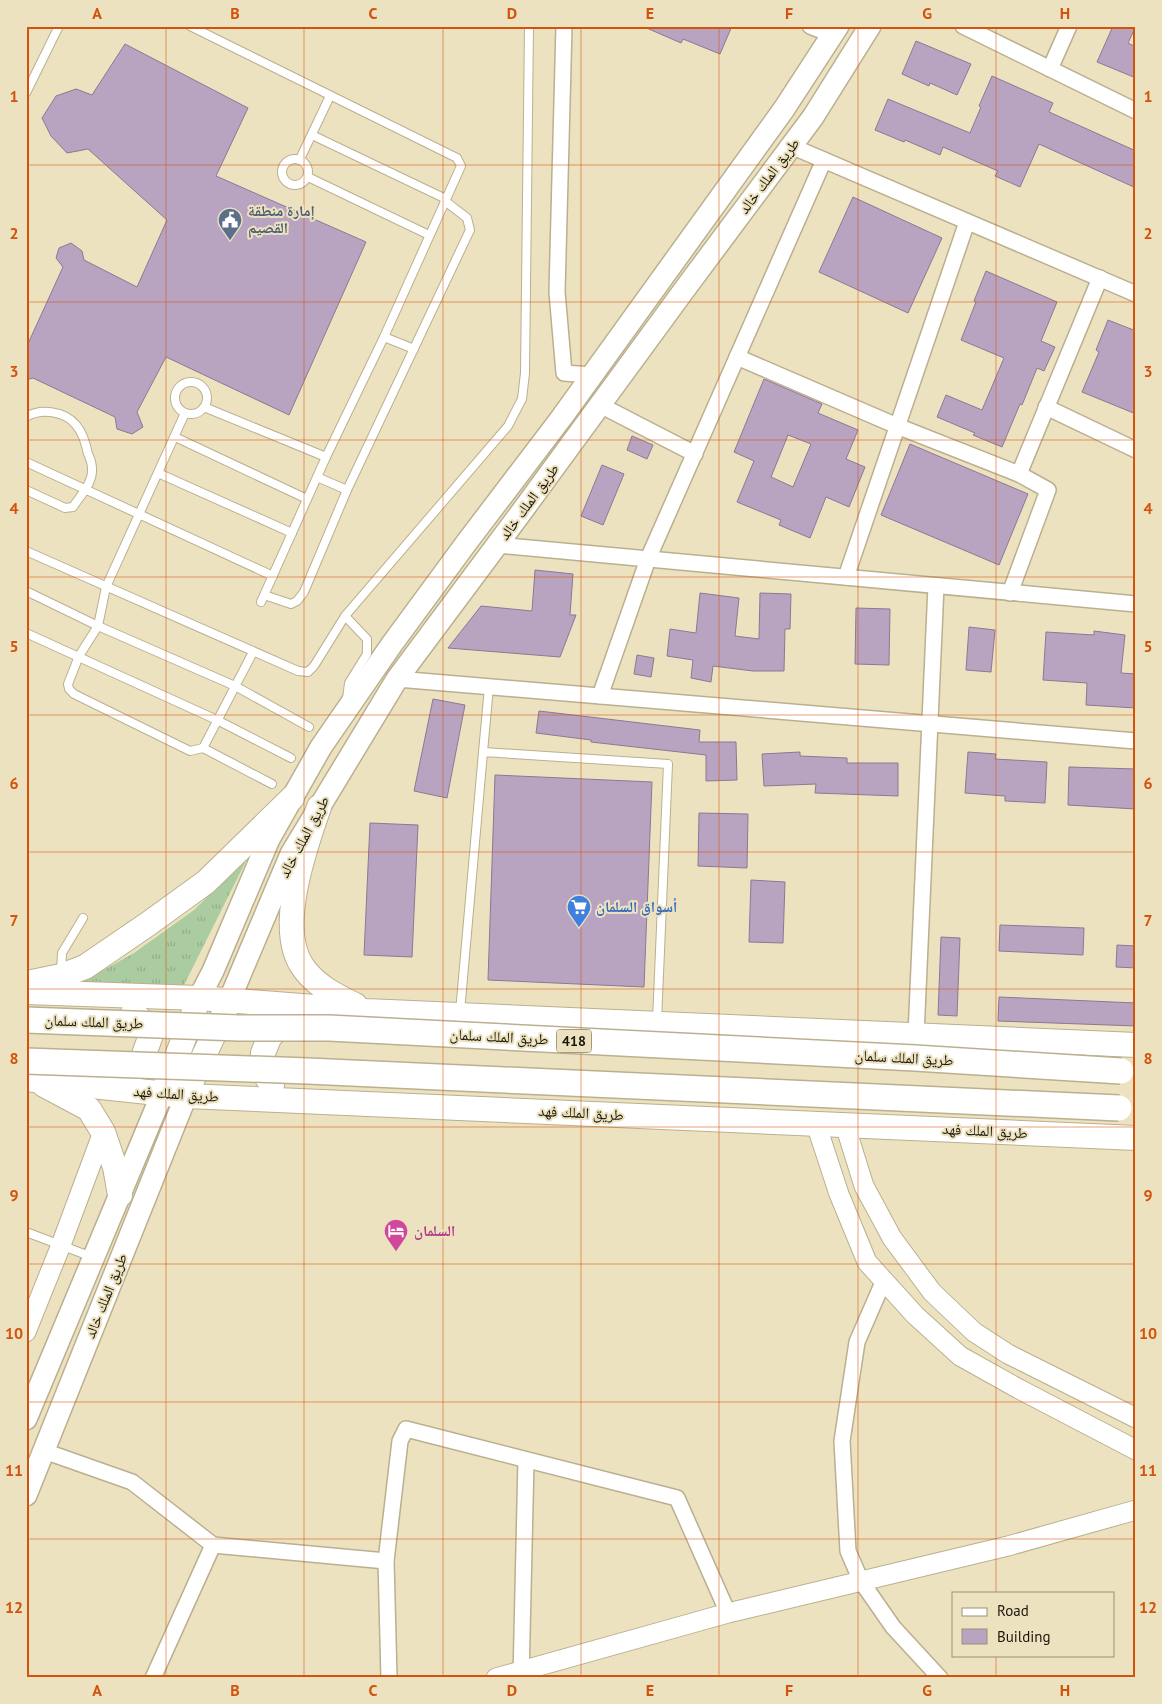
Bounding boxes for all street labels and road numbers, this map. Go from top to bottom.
street label: طريق الملك خالد [734,134,804,218]
street label: طريق الملك خالد [494,460,564,544]
street label: طريق الملك خالد [274,792,334,881]
street label: طريق الملك سلمان [44,1010,144,1034]
street label: طريق الملك سلمان [449,1024,549,1050]
road number: 418 [556,1030,592,1052]
street label: طريق الملك سلمان [854,1045,954,1071]
street label: طريق الملك فهد [133,1081,219,1107]
street label: طريق الملك فهد [538,1101,624,1125]
street label: طريق الملك فهد [942,1119,1028,1143]
street label: طريق الملك خالد [80,1250,132,1341]

